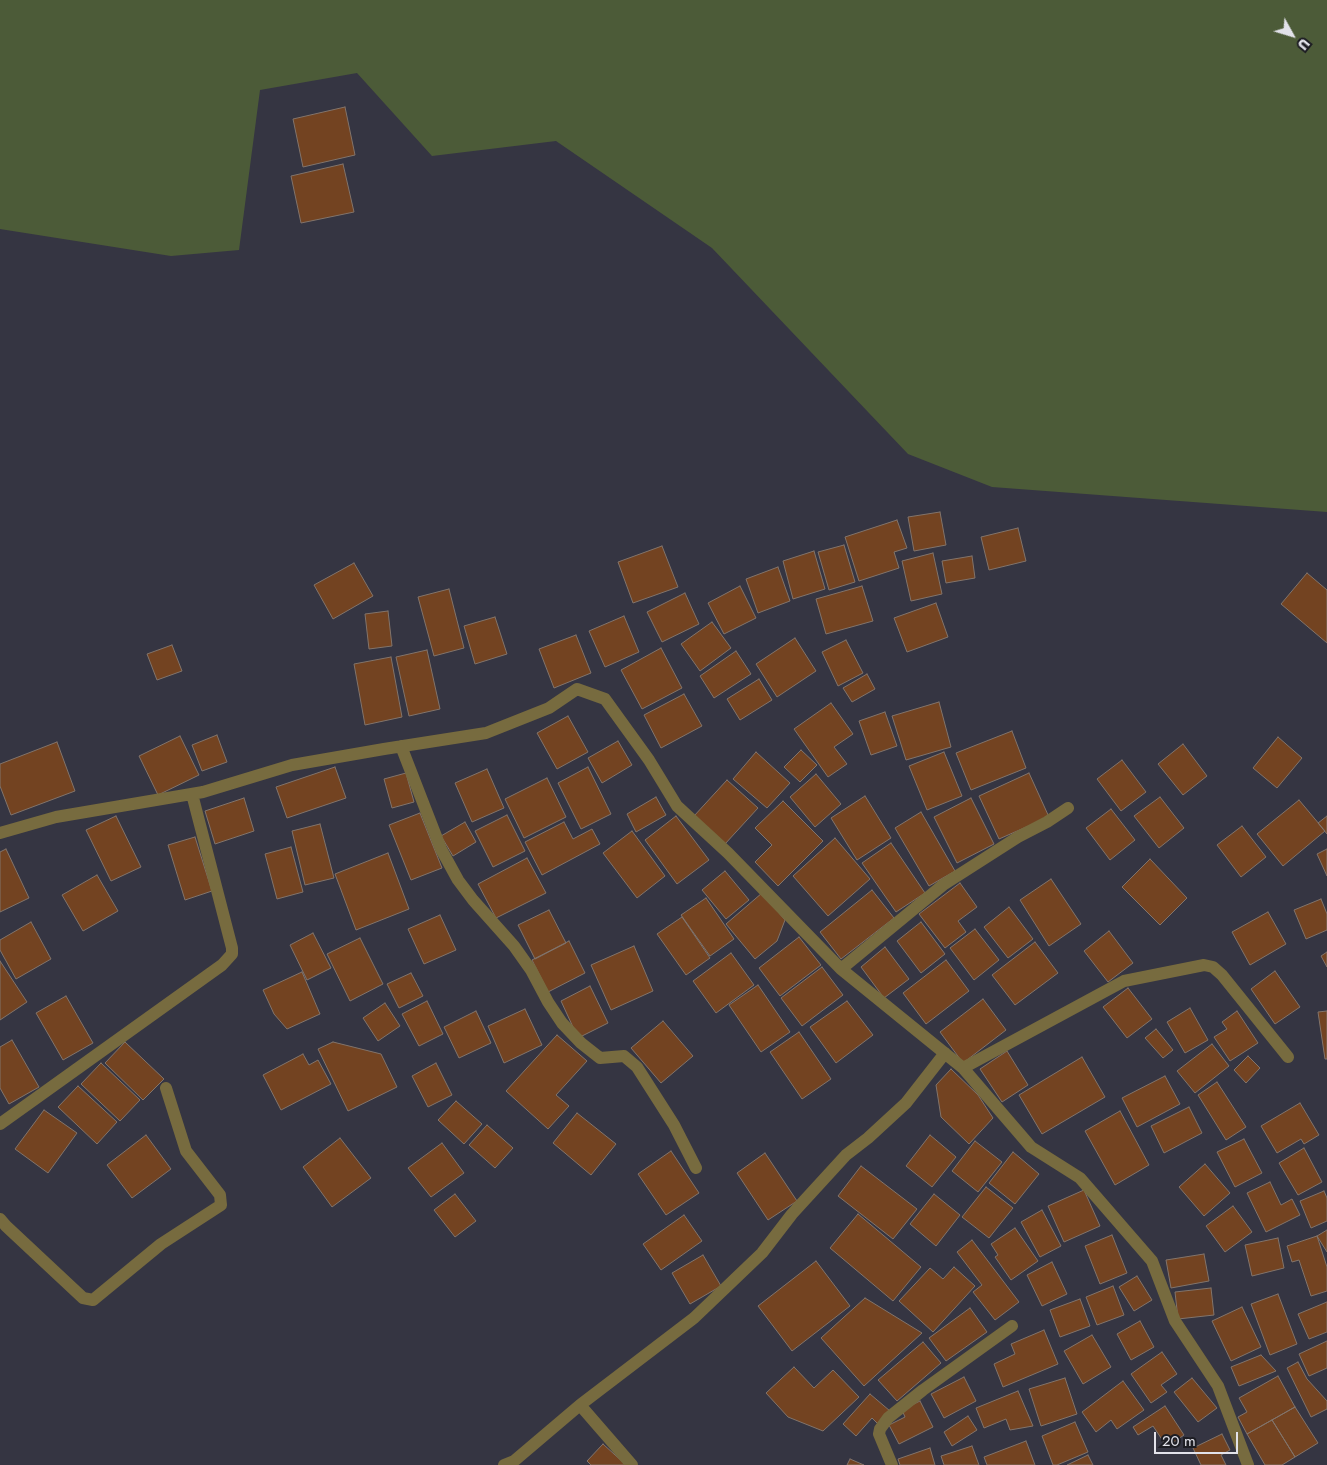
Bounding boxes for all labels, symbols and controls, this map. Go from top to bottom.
north arrow [1267,10,1317,60]
text: U [1293,34,1315,55]
scale bar [1157,1422,1241,1454]
text: 20 m [1162,1430,1196,1452]

